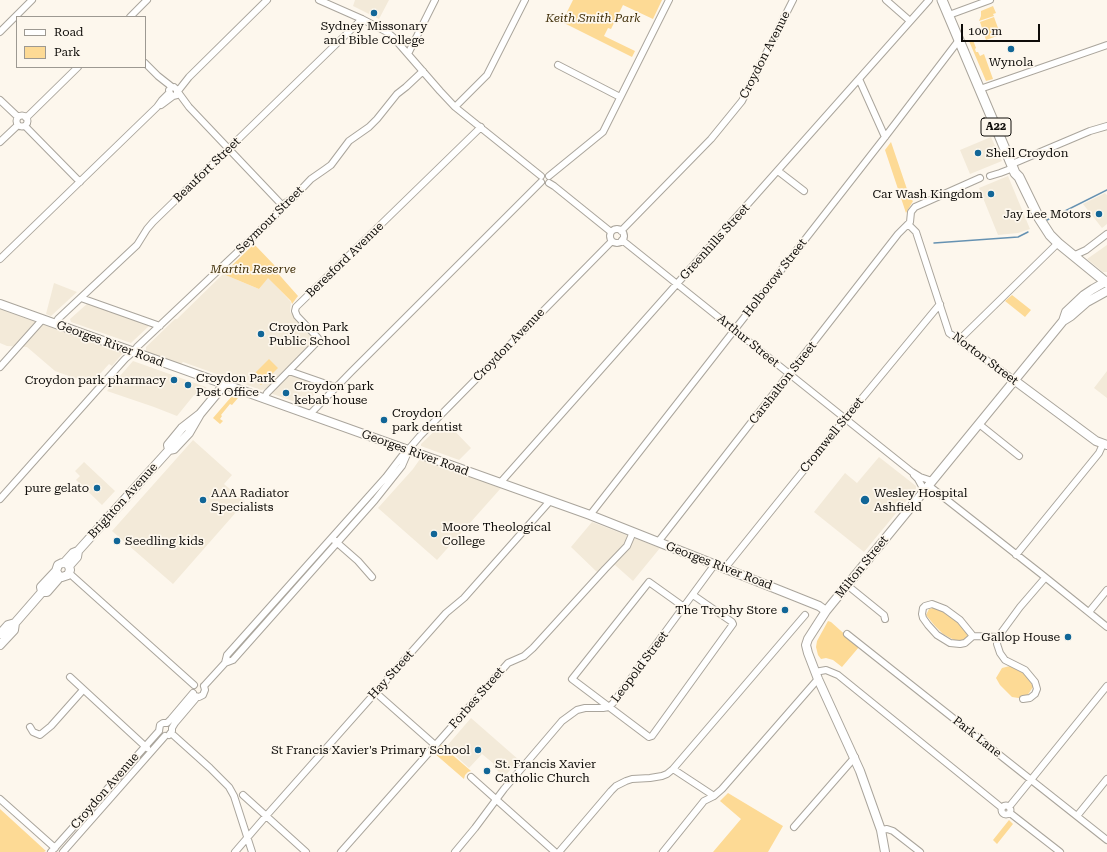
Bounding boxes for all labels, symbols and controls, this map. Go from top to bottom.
marker: Sydney Missonary and Bible College [369,8,379,18]
street label: Croydon Avenue [737,9,793,101]
park label: Keith Smith Park [545,11,641,25]
legend [16,16,146,68]
scale bar [963,16,1042,42]
place label: Sydney Missonary and Bible College [321,19,427,47]
text: 100 m [968,24,1002,38]
text: Road [54,25,83,39]
marker: Wynola [1006,44,1016,54]
text: Park [54,45,80,59]
place label: Wynola [989,55,1033,69]
road number: A22 [981,118,1011,136]
street label: Beaufort Street [170,134,244,206]
place label: Shell Croydon [986,146,1068,160]
marker: Shell Croydon [973,148,983,158]
street label: Seymour Street [233,183,307,257]
place label: Car Wash Kingdom [872,187,983,201]
marker: Car Wash Kingdom [986,189,996,199]
street label: Greenhills Street [677,201,753,283]
place label: Jay Lee Motors [1003,207,1091,221]
marker: Jay Lee Motors [1094,209,1104,219]
street label: Beresford Avenue [303,219,387,301]
street label: Holborow Street [740,236,810,320]
park label: Martin Reserve [210,262,296,276]
street label: Croydon Avenue [470,305,548,385]
street label: Arthur Street [714,312,782,370]
street label: Georges River Road [54,318,166,370]
place label: Croydon Park Public School [269,320,350,348]
marker: Croydon Park Public School [256,329,266,339]
street label: Norton Street [949,330,1021,388]
street label: Carshalton Street [746,339,820,427]
place label: Croydon Park Post Office [196,371,276,399]
place label: Croydon park pharmacy [25,373,166,387]
marker: Croydon park pharmacy [169,375,179,385]
place label: Croydon park kebab house [294,379,374,407]
marker: Croydon Park Post Office [183,380,193,390]
marker: Croydon park kebab house [281,388,291,398]
street label: Cromwell Street [797,394,867,476]
place label: Croydon park dentist [392,406,462,434]
marker: Croydon park dentist [379,415,389,425]
street label: Georges River Road [359,427,471,479]
street label: Brighton Avenue [85,460,161,542]
place label: pure gelato [24,481,89,495]
marker: pure gelato [92,483,102,493]
place label: AAA Radiator Specialists [211,486,289,514]
place label: Wesley Hospital Ashfield [874,486,967,514]
marker: Wesley Hospital Ashfield [859,494,871,506]
marker: AAA Radiator Specialists [198,495,208,505]
place label: Moore Theological College [442,520,551,548]
marker: Moore Theological College [429,529,439,539]
street label: Milton Street [833,533,891,601]
place label: Seedling kids [125,534,204,548]
marker: Seedling kids [112,536,122,546]
street label: Georges River Road [664,539,774,593]
place label: The Trophy Store [675,603,777,617]
marker: The Trophy Store [780,605,790,615]
street label: Leopold Street [609,628,671,706]
place label: Gallop House [981,630,1060,644]
marker: Gallop House [1063,632,1073,642]
street label: Hay Street [365,648,417,702]
street label: Forbes Street [446,664,508,732]
street label: Park Lane [950,714,1004,760]
place label: St Francis Xavier's Primary School [271,743,470,757]
marker: St Francis Xavier's Primary School [473,745,483,755]
street label: Croydon Avenue [68,750,142,832]
place label: St. Francis Xavier Catholic Church [495,757,596,785]
marker: St. Francis Xavier Catholic Church [482,766,492,776]

